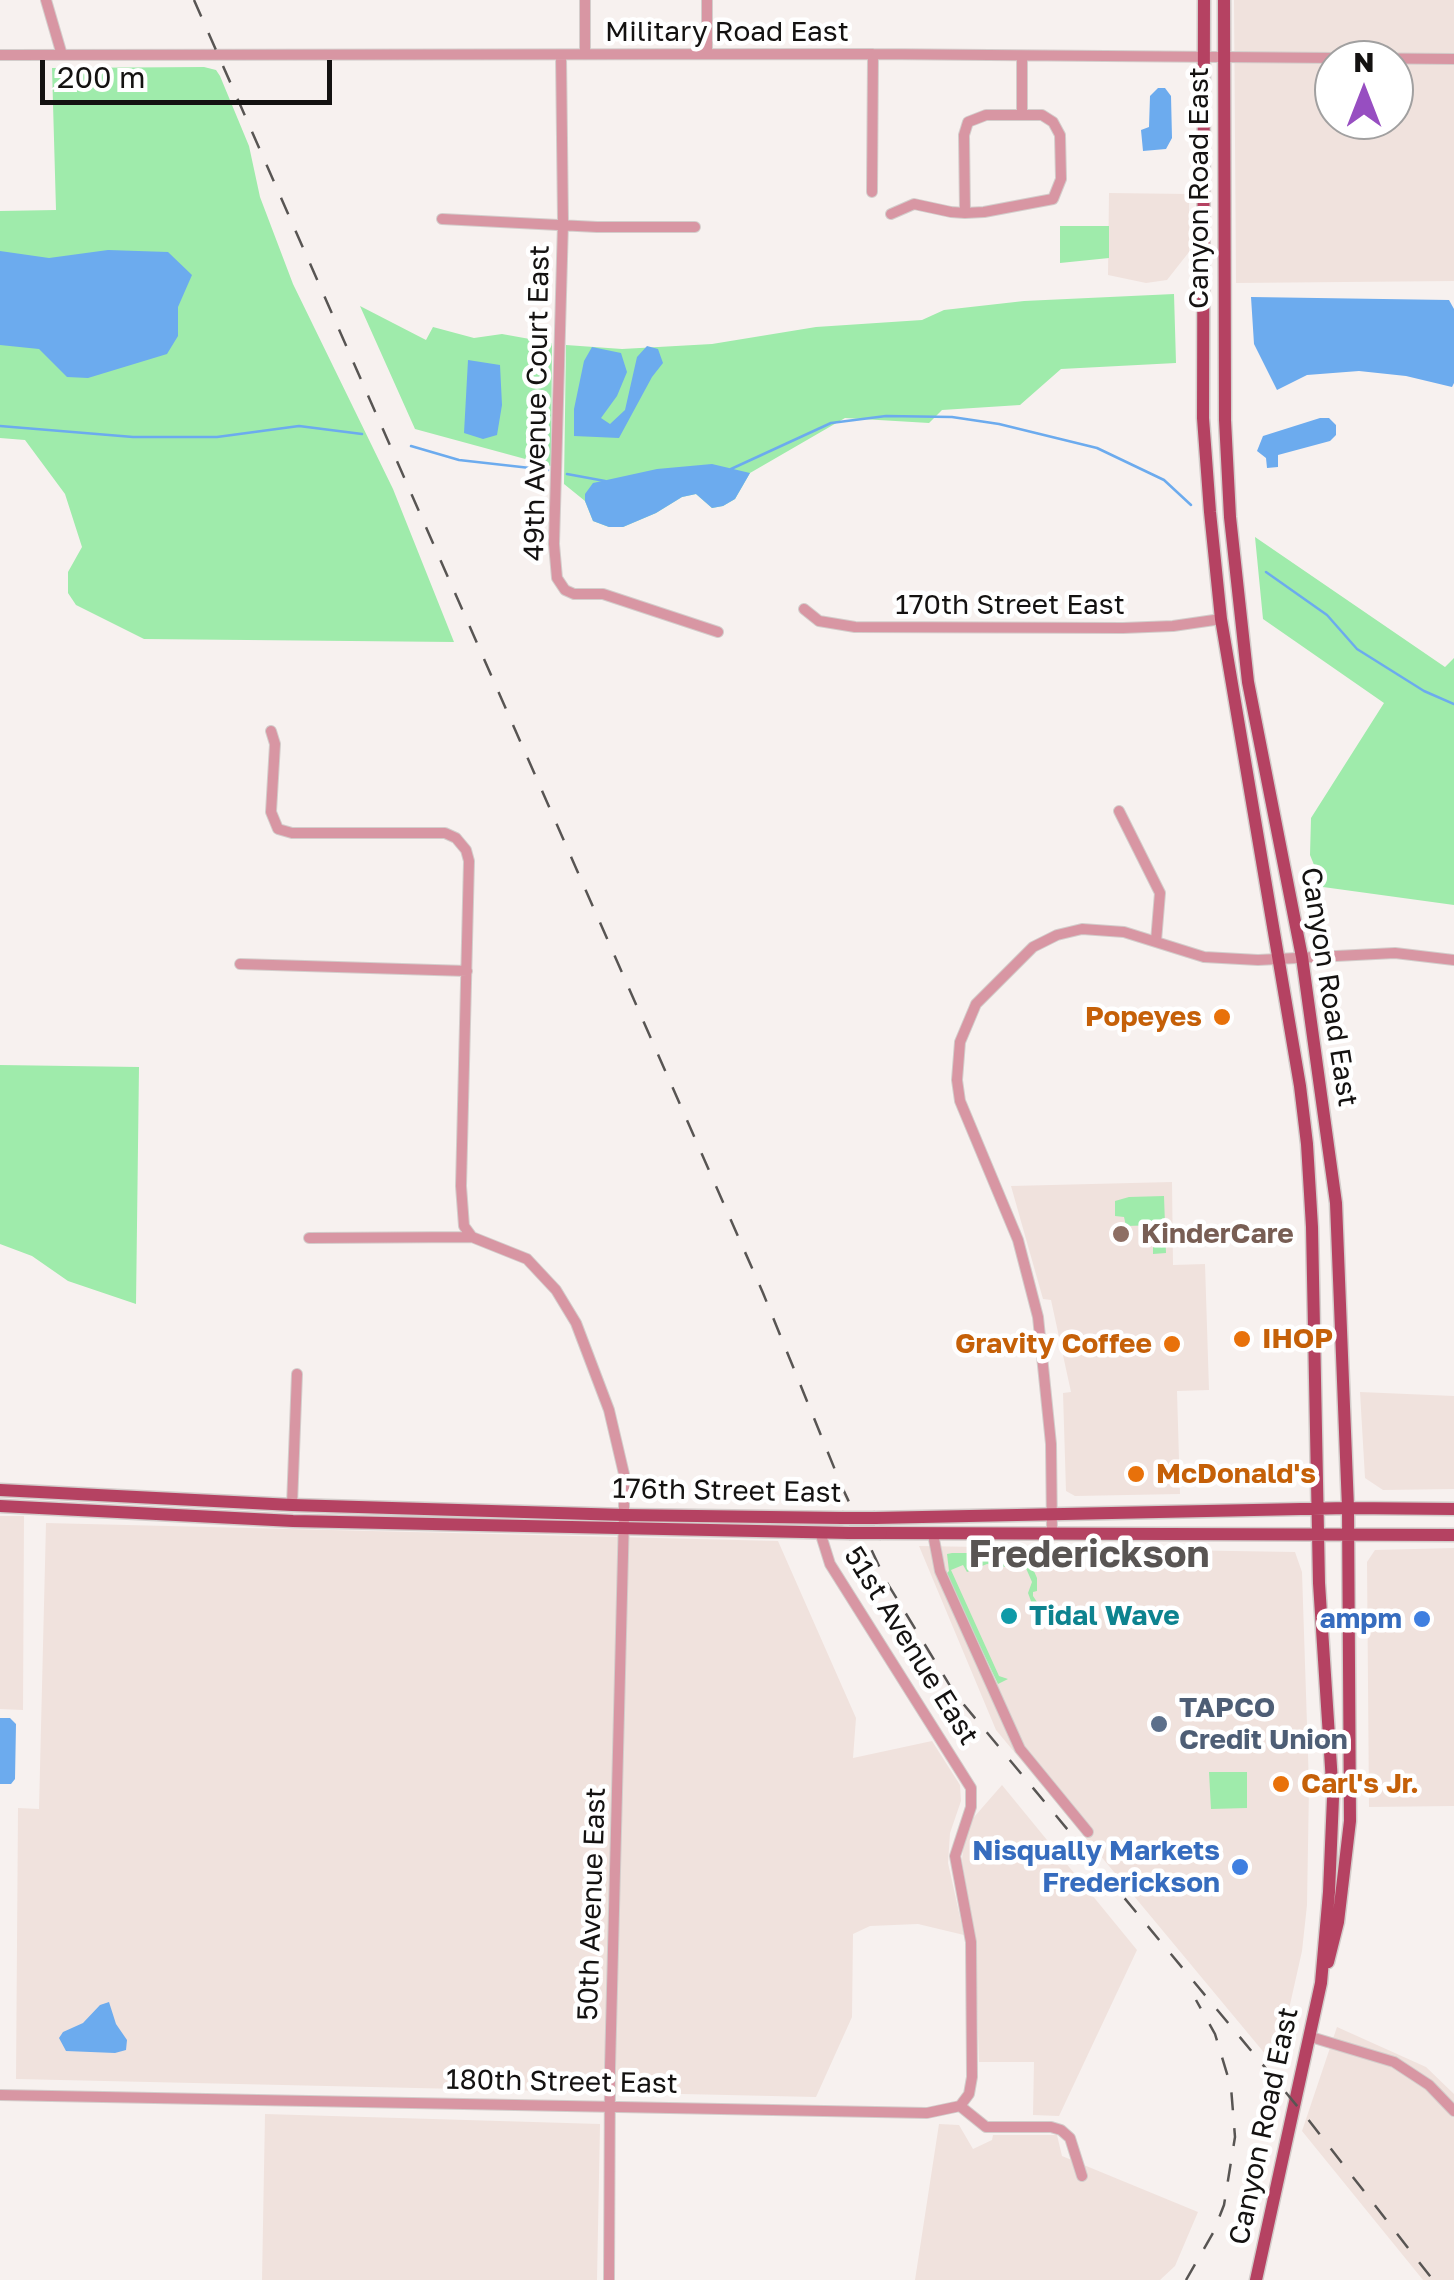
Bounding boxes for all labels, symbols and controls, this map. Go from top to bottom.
street label: Military Road East [605,15,849,49]
scale bar [45,40,338,102]
north arrow [1314,40,1414,140]
text: N [1353,45,1375,78]
text: 200 m [57,59,146,95]
street label: Canyon Road East [1182,67,1216,309]
street label: 49th Avenue Court East [517,245,557,561]
street label: 170th Street East [895,588,1125,622]
street label: Canyon Road East [1293,865,1365,1109]
place label: Popeyes [1085,1000,1202,1034]
marker: Popeyes [1211,1006,1233,1028]
place label: KinderCare [1141,1217,1294,1251]
marker: KinderCare [1110,1223,1132,1245]
place label: IHOP [1262,1322,1333,1356]
place label: Gravity Coffee [955,1327,1152,1361]
marker: IHOP [1231,1328,1253,1350]
marker: Gravity Coffee [1161,1333,1183,1355]
place label: McDonald's [1156,1457,1316,1491]
marker: McDonald's [1125,1463,1147,1485]
street label: 176th Street East [612,1472,842,1510]
district label: Frederickson [968,1532,1210,1578]
street label: 51st Avenue East [837,1541,985,1751]
place label: Tidal Wave [1029,1599,1180,1633]
place label: ampm [1320,1602,1402,1636]
marker: Tidal Wave [998,1605,1020,1627]
marker: ampm [1411,1608,1433,1630]
place label: TAPCO Credit Union [1179,1691,1348,1757]
marker: TAPCO Credit Union [1148,1713,1170,1735]
place label: Carl's Jr. [1301,1767,1419,1801]
marker: Carl's Jr. [1270,1773,1292,1795]
street label: 50th Avenue East [571,1787,613,2021]
place label: Nisqually Markets Frederickson [972,1834,1220,1900]
marker: Nisqually Markets Frederickson [1229,1856,1251,1878]
street label: Canyon Road East [1222,2004,1306,2248]
street label: 180th Street East [446,2063,678,2101]

